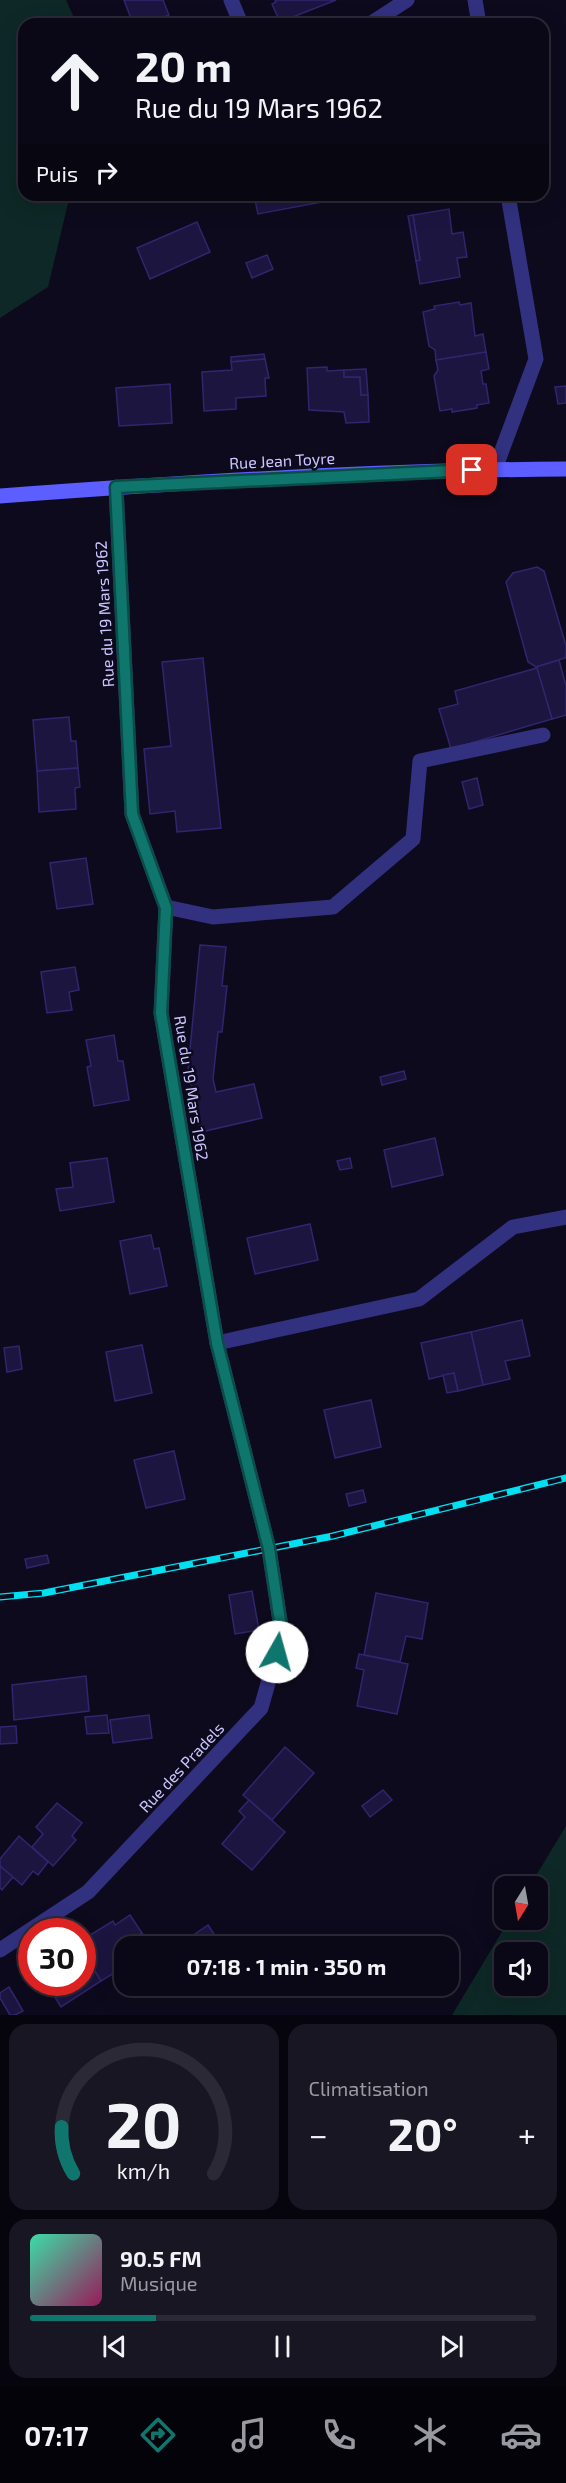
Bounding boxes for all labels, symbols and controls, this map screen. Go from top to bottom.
text: 20 m [135,40,232,90]
icon: ahead [36,42,114,120]
text: Rue du 19 Mars 1962 [135,91,383,123]
icon: right [90,156,123,189]
text: Puis [36,160,78,186]
pin [446,444,497,495]
street label: Rue Jean Toyre [229,448,335,472]
icon: arrive [455,453,488,486]
street label: Rue du 19 Mars 1962 [91,540,117,688]
street label: Rue du 19 Mars 1962 [171,1014,213,1162]
position arrow [245,1620,309,1684]
street label: Rue des Pradels [135,1718,227,1816]
north arrow [494,1876,548,1930]
map controls [494,1876,548,1996]
speed limit sign: 30 [18,1918,96,1996]
button: sound [494,1942,548,1996]
text: 07:18 · 1 min · 350 m [187,1953,386,1979]
text: Climatisation [309,2076,429,2100]
text: 20 [106,2086,182,2161]
text: 20° [388,2106,458,2160]
text: − [309,2114,328,2154]
text: + [518,2114,536,2154]
text: km/h [117,2158,170,2183]
text: 90.5 FM [120,2245,202,2271]
text: Musique [120,2271,198,2295]
icon: previous [98,2330,131,2363]
icon: pause [266,2330,299,2363]
icon: next [435,2330,468,2363]
icon: directions [137,2414,179,2456]
icon: music [228,2414,270,2456]
icon: phone [318,2414,360,2456]
icon: climate [409,2414,451,2456]
icon: car [500,2414,542,2456]
text: 07:17 [24,2419,88,2451]

